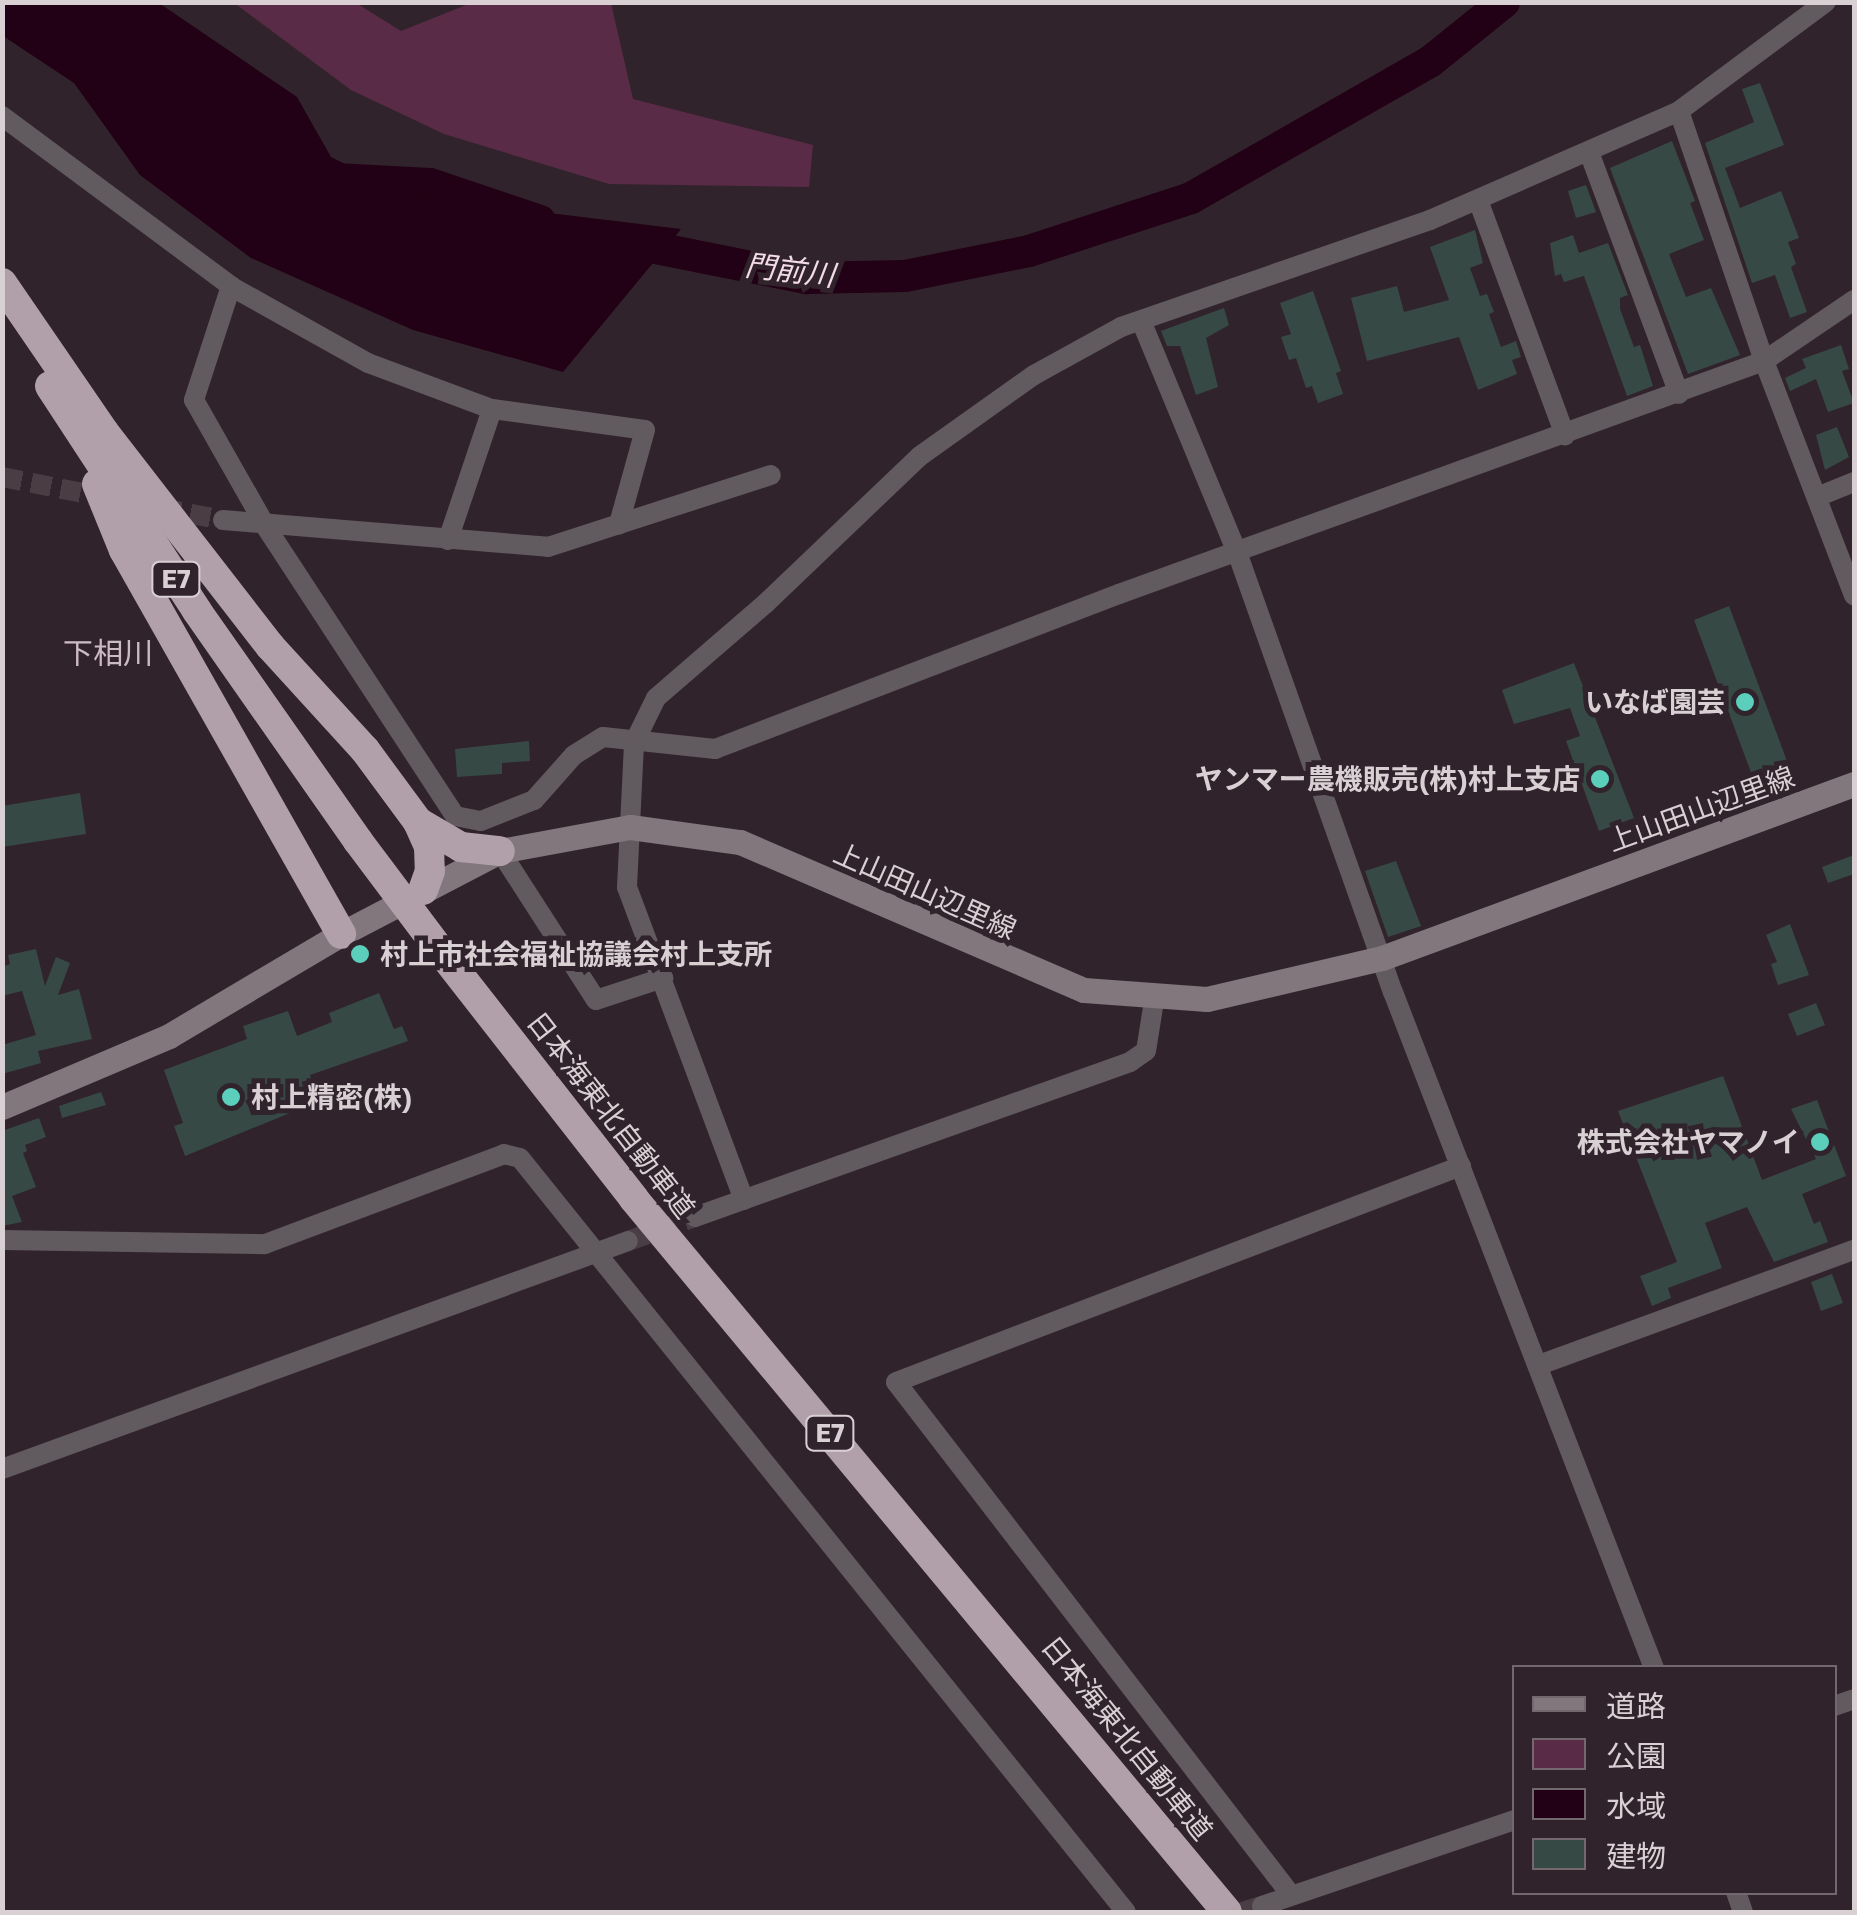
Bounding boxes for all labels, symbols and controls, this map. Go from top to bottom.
water label: 門前川 [743,247,837,293]
road number: E7 [151,559,201,599]
district label: 下相川 [63,635,153,671]
place label: いなば園芸 [1585,685,1725,719]
marker: いなば園芸 [1734,691,1756,713]
street label: 上山田山辺里線 [1603,760,1799,858]
place label: ヤンマー農機販売(株)村上支店 [1195,762,1580,796]
marker: ヤンマー農機販売(株)村上支店 [1589,768,1611,790]
street label: 上山田山辺里線 [829,836,1021,946]
place label: 村上市社会福祉協議会村上支所 [380,937,772,971]
marker: 村上市社会福祉協議会村上支所 [349,943,371,965]
street label: 日本海東北自動車道 [520,1005,702,1225]
place label: 村上精密(株) [251,1080,412,1114]
marker: 村上精密(株) [220,1086,242,1108]
place label: 株式会社ヤマノイ [1576,1125,1800,1159]
marker: 株式会社ヤマノイ [1809,1131,1831,1153]
road number: E7 [805,1413,855,1453]
street label: 日本海東北自動車道 [1035,1630,1219,1846]
legend [1512,1665,1837,1895]
text: 道路 [1606,1688,1666,1724]
text: 公園 [1606,1738,1666,1774]
text: 水域 [1606,1788,1666,1824]
text: 建物 [1606,1838,1666,1874]

